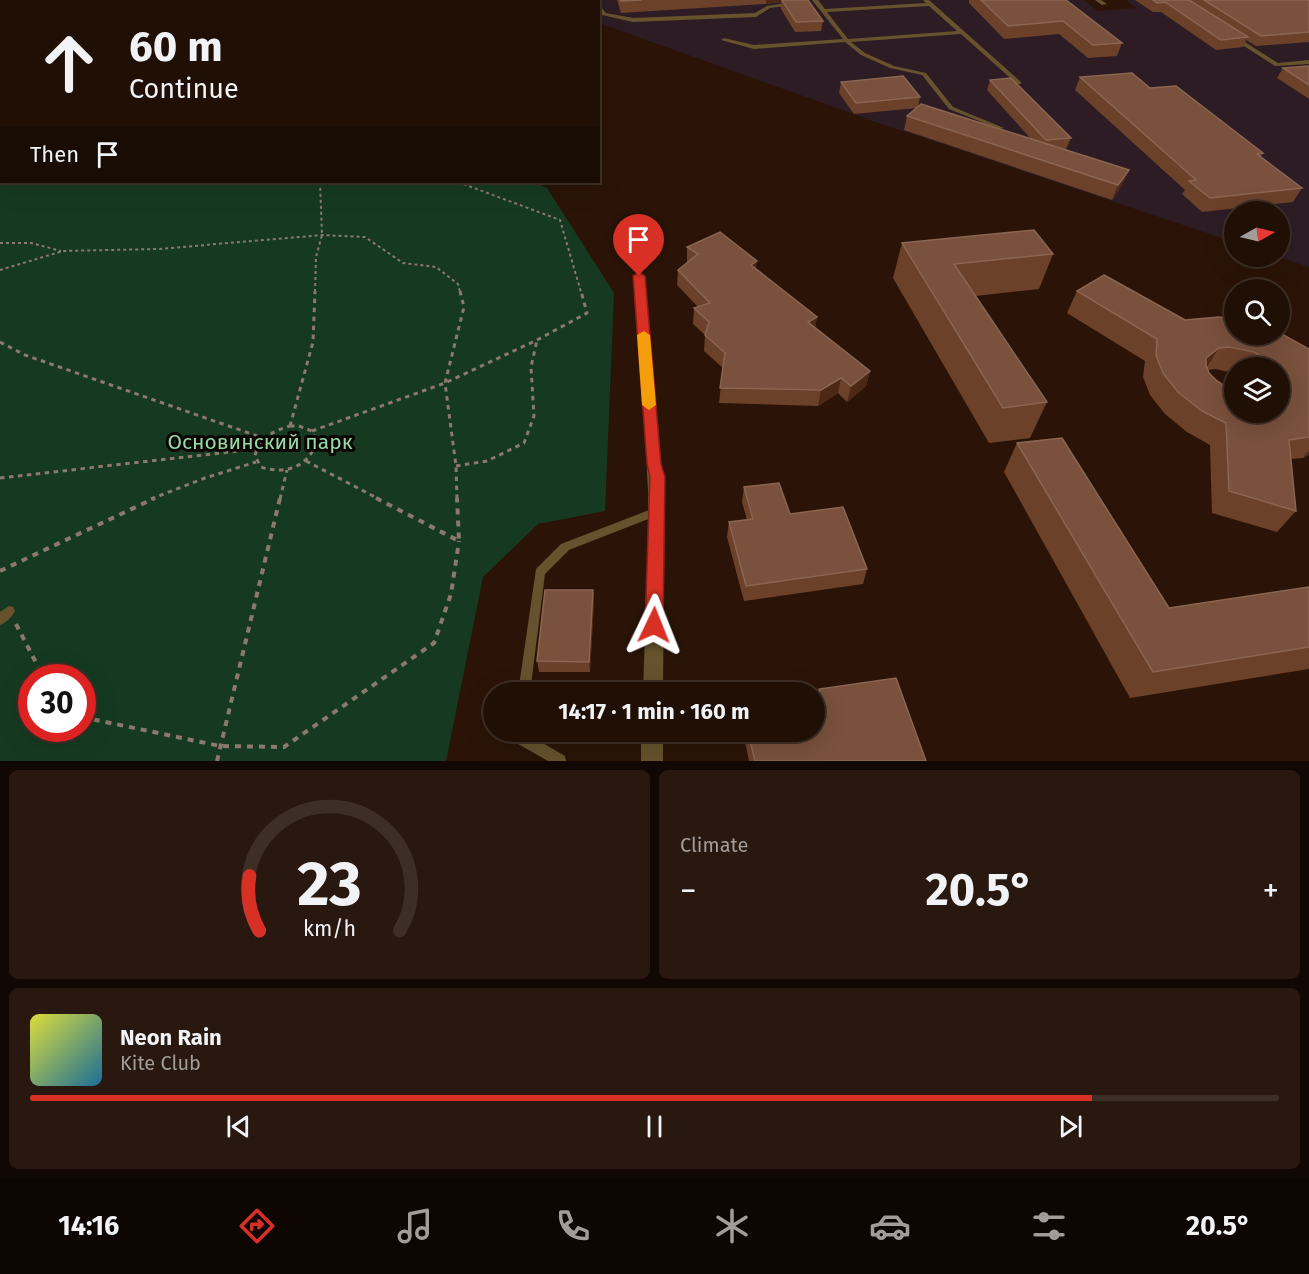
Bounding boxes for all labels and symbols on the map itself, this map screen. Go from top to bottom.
north arrow [1224,201,1290,267]
pin [613,214,664,276]
park label: Основинский парк [167,429,353,455]
position arrow [622,593,686,657]
speed limit sign: 30 [18,664,96,742]

